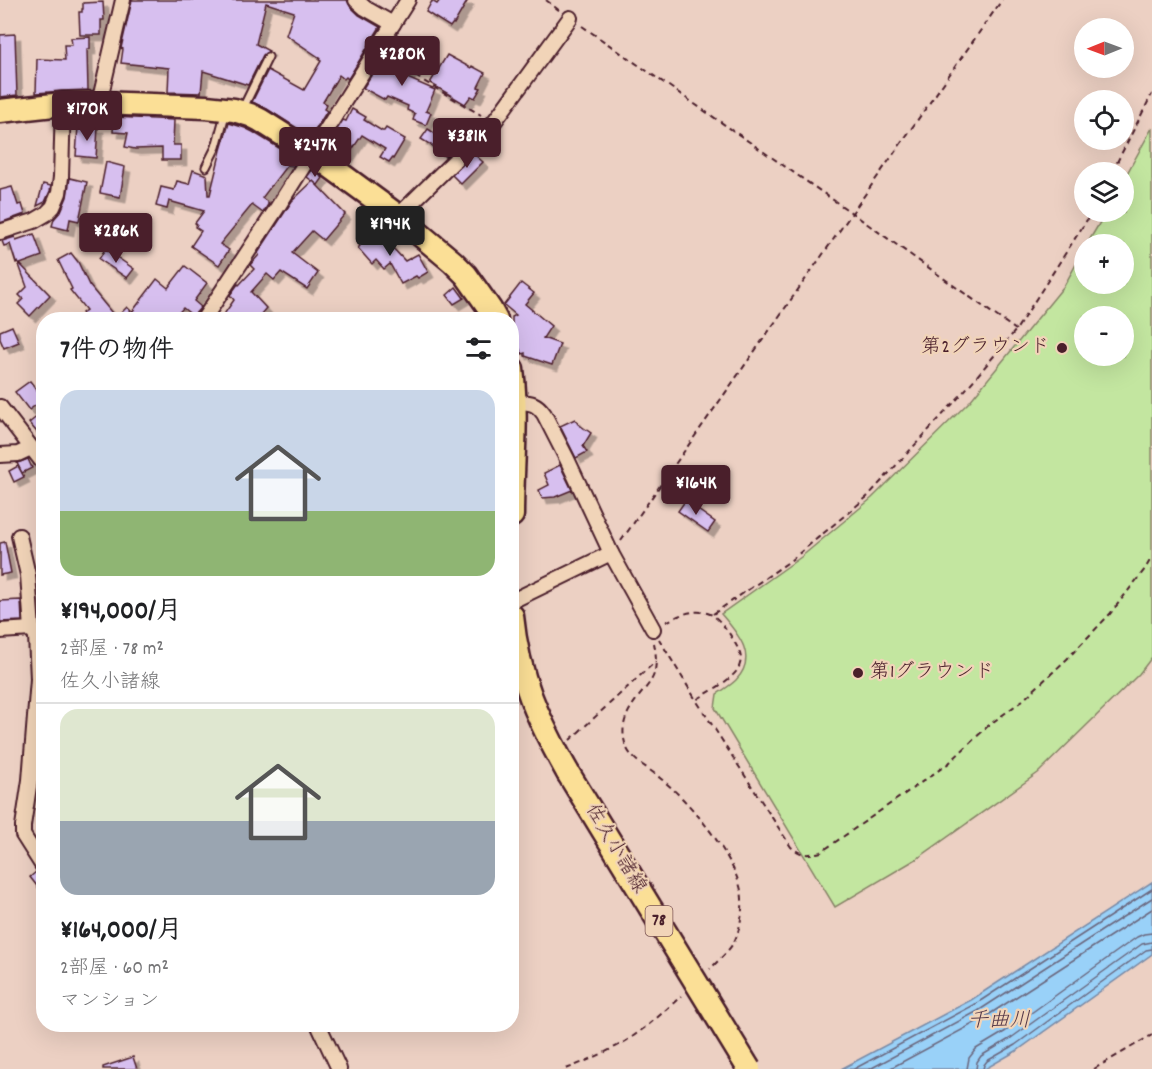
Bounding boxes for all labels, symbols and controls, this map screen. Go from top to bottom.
north arrow [1074,18,1134,78]
map controls [1074,18,1134,366]
pin: ¥280K [360,36,444,87]
text: ¥280K [379,41,425,69]
button: locate [1074,90,1134,150]
pin: ¥170K [45,91,129,142]
text: ¥170K [66,96,108,124]
pin: ¥381K [425,118,509,169]
text: ¥381K [447,123,487,151]
pin: ¥247K [273,127,357,178]
text: ¥247K [293,132,337,160]
button: layers [1074,162,1134,222]
pin: ¥194K [348,206,432,257]
text: ¥194K [370,211,410,239]
pin: ¥286K [74,213,158,264]
text: ¥286K [93,218,139,246]
button: + [1074,234,1134,294]
button: − [1074,306,1134,366]
icon: filters [462,332,495,365]
text: 7件の物件 [60,333,174,370]
place label: 第2グラウンド [921,334,1050,362]
marker: 第2グラウンド [1055,341,1069,355]
icon: home [224,429,332,537]
pin: ¥164K [654,465,738,516]
text: ¥164K [675,470,717,498]
text: ¥194,000/月 [60,594,182,631]
text: 2部屋 · 78 m² [60,636,164,664]
place label: 第1グラウンド [870,659,994,687]
marker: 第1グラウンド [851,666,865,680]
text: 佐久小諸線 [60,669,160,697]
icon: home [224,748,332,856]
street label: 佐久小諸線 [577,799,653,899]
road number: 78 [646,906,672,936]
text: ¥164,000/月 [60,913,183,950]
text: 2部屋 · 60 m² [60,955,169,983]
text: マンション [60,988,159,1016]
water label: 千曲川 [968,1007,1031,1037]

